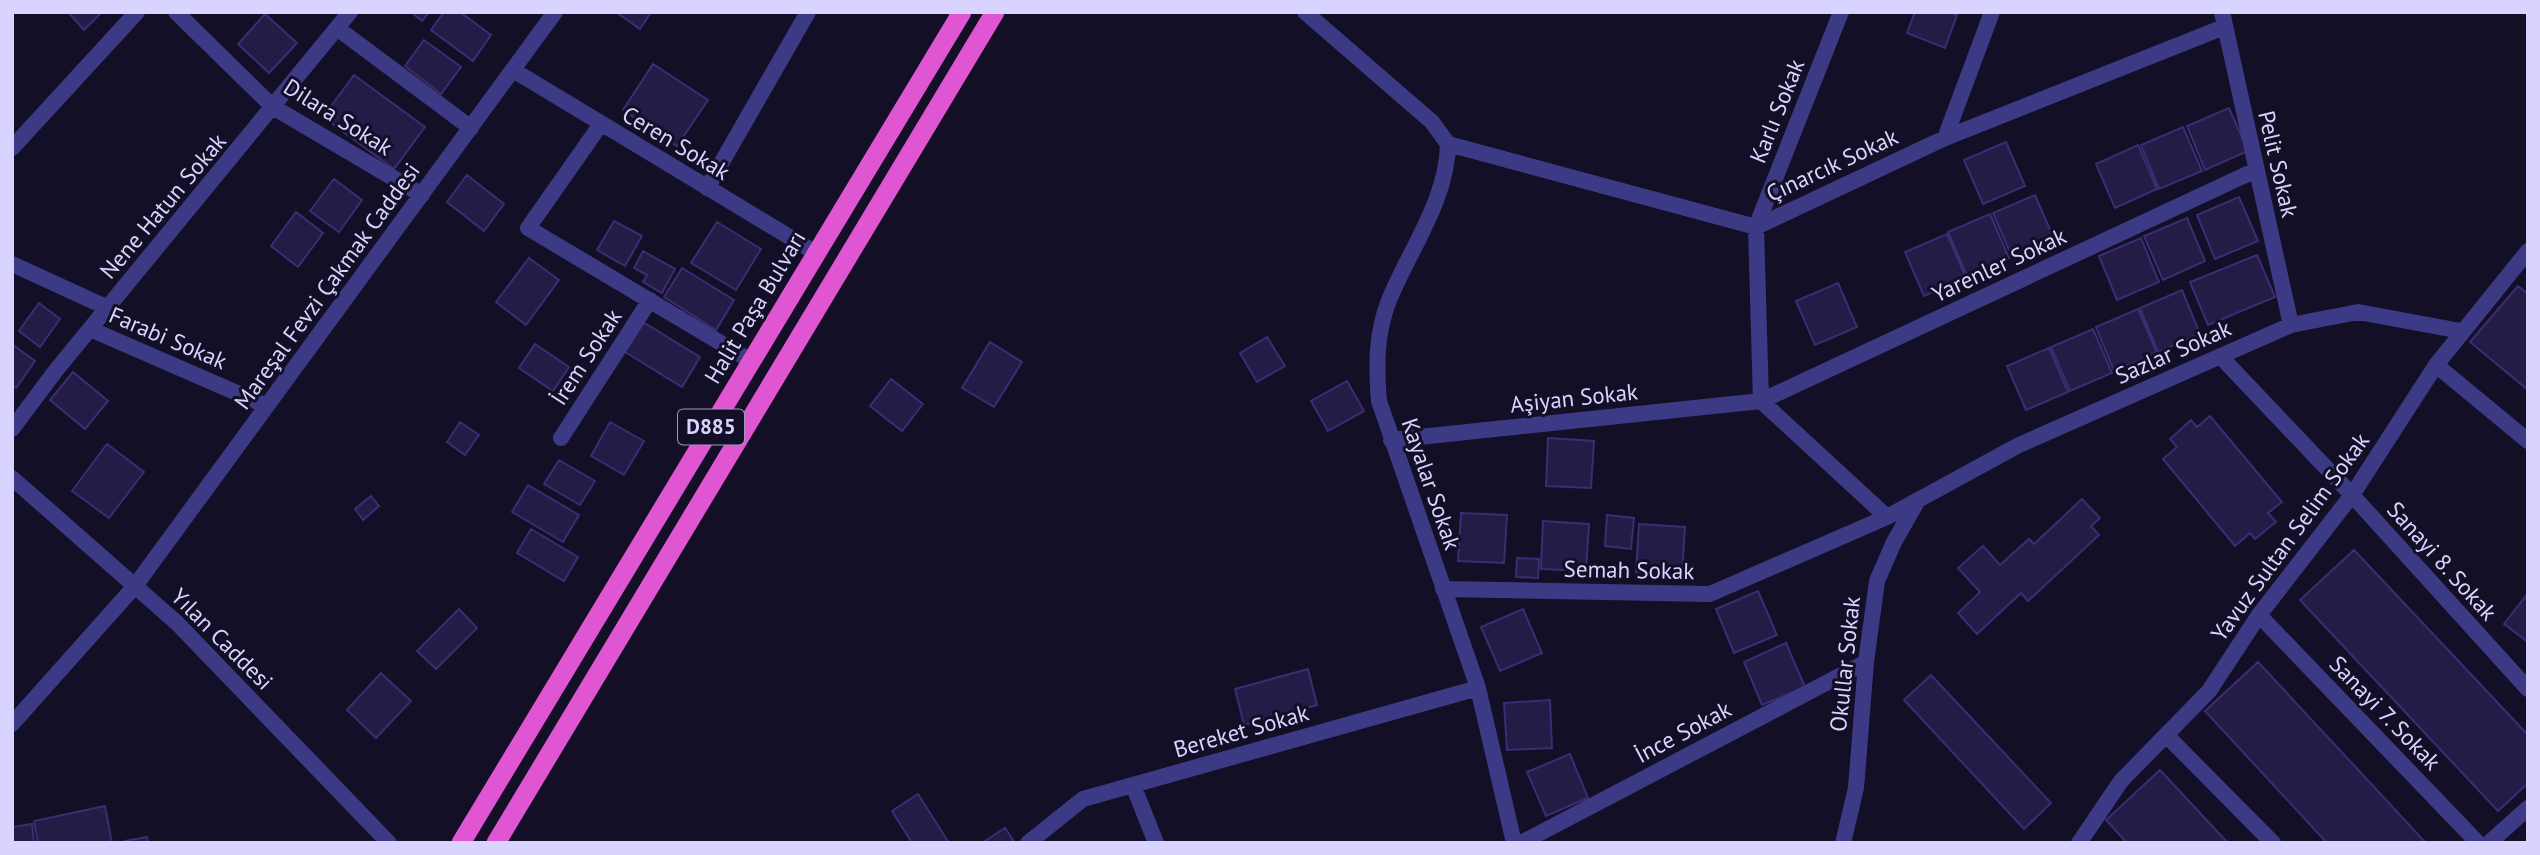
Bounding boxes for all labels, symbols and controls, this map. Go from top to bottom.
street label: Karlı Sokak [1743,55,1811,167]
street label: Dilara Sokak [279,72,398,161]
street label: Ceren Sokak [617,99,735,186]
street label: Pelit Sokak [2252,108,2305,220]
street label: Çınarcık Sokak [1761,121,1902,208]
street label: Nene Hatun Sokak [93,127,232,284]
street label: Mareşal Fevzi Çakmak Caddesi [227,157,426,415]
street label: Yarenler Sokak [1927,221,2071,308]
street label: Halit Paşa Bulvarı [697,225,812,389]
street label: Farabi Sokak [105,300,232,375]
street label: İrem Sokak [544,303,627,410]
street label: Sazlar Sokak [2110,313,2235,390]
street label: Aşiyan Sokak [1509,376,1639,419]
road number: D885 [678,410,744,444]
street label: Kayalar Sokak [1395,414,1467,553]
street label: Yavuz Sultan Selim Sokak [2204,427,2375,647]
street label: Sanayi 8. Sokak [2381,495,2503,626]
street label: Semah Sokak [1563,554,1695,585]
street label: Yılan Caddesi [165,582,279,696]
street label: Okullar Sokak [1823,595,1866,733]
street label: Sanayi 7. Sokak [2324,649,2447,776]
street label: İnce Sokak [1630,694,1736,769]
street label: Bereket Sokak [1170,697,1312,764]

